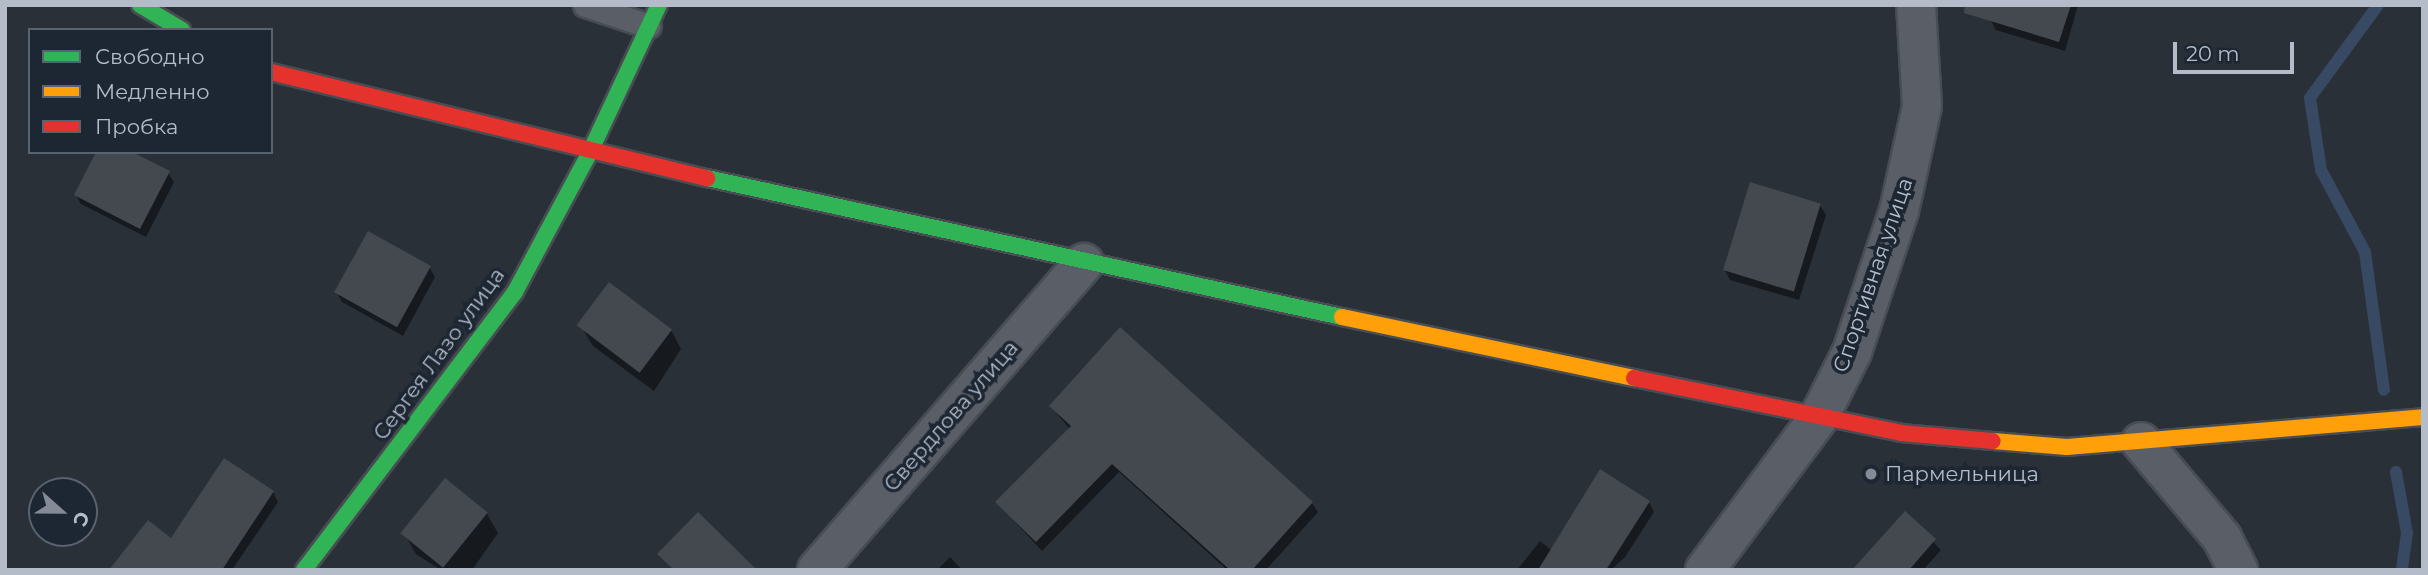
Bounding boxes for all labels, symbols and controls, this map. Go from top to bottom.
legend [28,28,273,154]
scale bar [2176,28,2297,72]
text: 20 m [2186,41,2240,66]
text: Свободно [95,44,205,69]
text: Медленно [95,79,210,104]
text: Пробка [95,114,178,139]
street label: Спортивная улица [1828,175,1918,375]
street label: Сергея Лазо улица [368,263,510,445]
street label: Свердлова улица [879,335,1023,497]
place label: Пармельница [1885,461,2039,487]
marker: Пармельница [1863,466,1879,482]
north arrow [28,477,98,547]
text: С [68,508,94,530]

